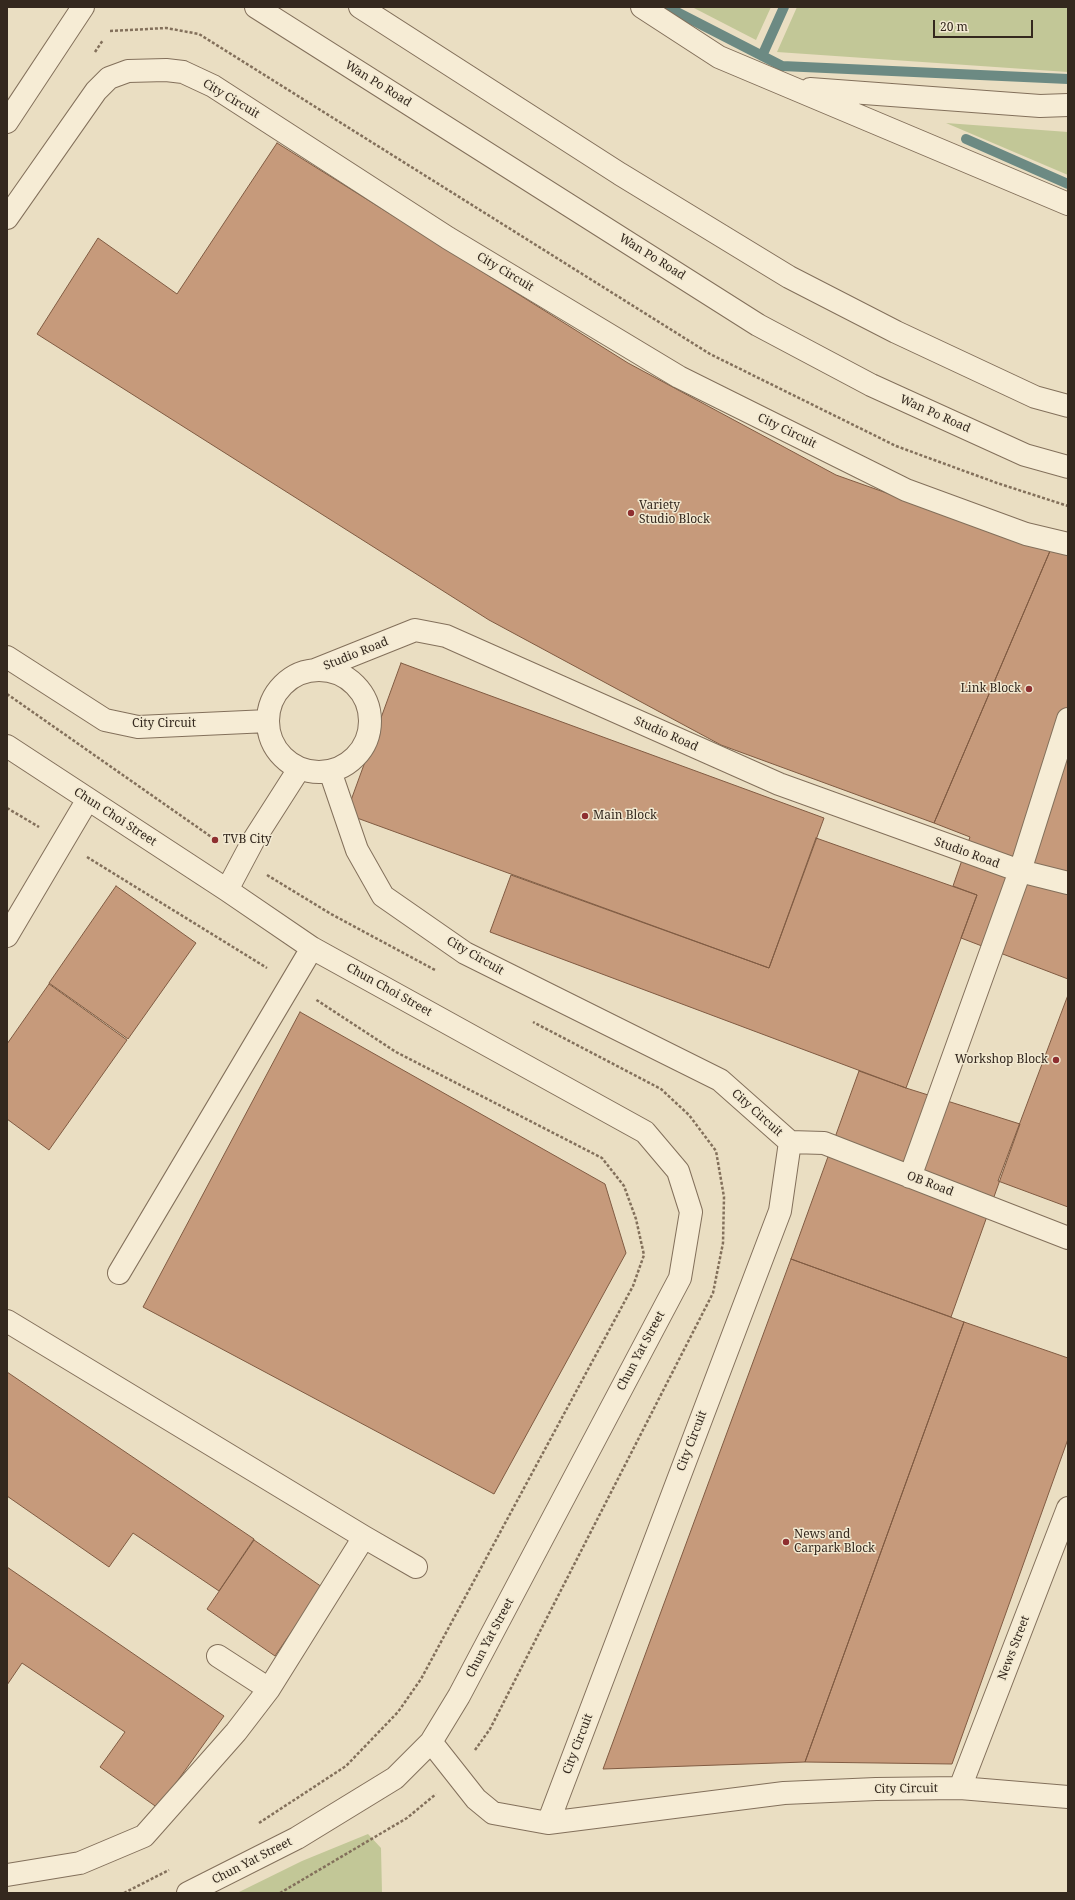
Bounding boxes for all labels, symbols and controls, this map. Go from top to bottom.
scale bar [935,12,1035,38]
text: 20 m [940,18,968,35]
street label: Wan Po Road [342,58,414,110]
street label: City Circuit [200,76,262,122]
street label: Wan Po Road [616,231,688,283]
street label: City Circuit [474,249,536,295]
street label: Wan Po Road [898,392,972,436]
street label: City Circuit [755,411,819,451]
place label: Variety Studio Block [639,499,710,527]
marker: Variety Studio Block [626,508,636,518]
street label: Studio Road [322,634,390,674]
place label: Link Block [960,682,1021,696]
marker: Link Block [1024,684,1034,694]
street label: Studio Road [632,713,700,755]
street label: City Circuit [132,717,196,731]
street label: Chun Choi Street [71,785,159,849]
place label: Main Block [593,809,657,823]
marker: Main Block [580,811,590,821]
place label: TVB City [223,833,272,847]
marker: TVB City [210,835,220,845]
street label: Studio Road [932,835,1002,871]
street label: City Circuit [444,934,506,978]
street label: Chun Choi Street [344,960,434,1020]
place label: Workshop Block [955,1053,1048,1067]
marker: Workshop Block [1051,1055,1061,1065]
street label: City Circuit [728,1086,786,1140]
street label: OB Road [905,1169,955,1199]
street label: Chun Yat Street [614,1309,668,1393]
street label: City Circuit [674,1409,710,1473]
place label: News and Carpark Block [794,1528,875,1556]
marker: News and Carpark Block [781,1537,791,1547]
street label: Chun Yat Street [463,1596,517,1680]
street label: News Street [995,1614,1033,1682]
street label: City Circuit [560,1712,596,1776]
street label: City Circuit [874,1781,938,1797]
street label: Chun Yat Street [210,1835,294,1887]

